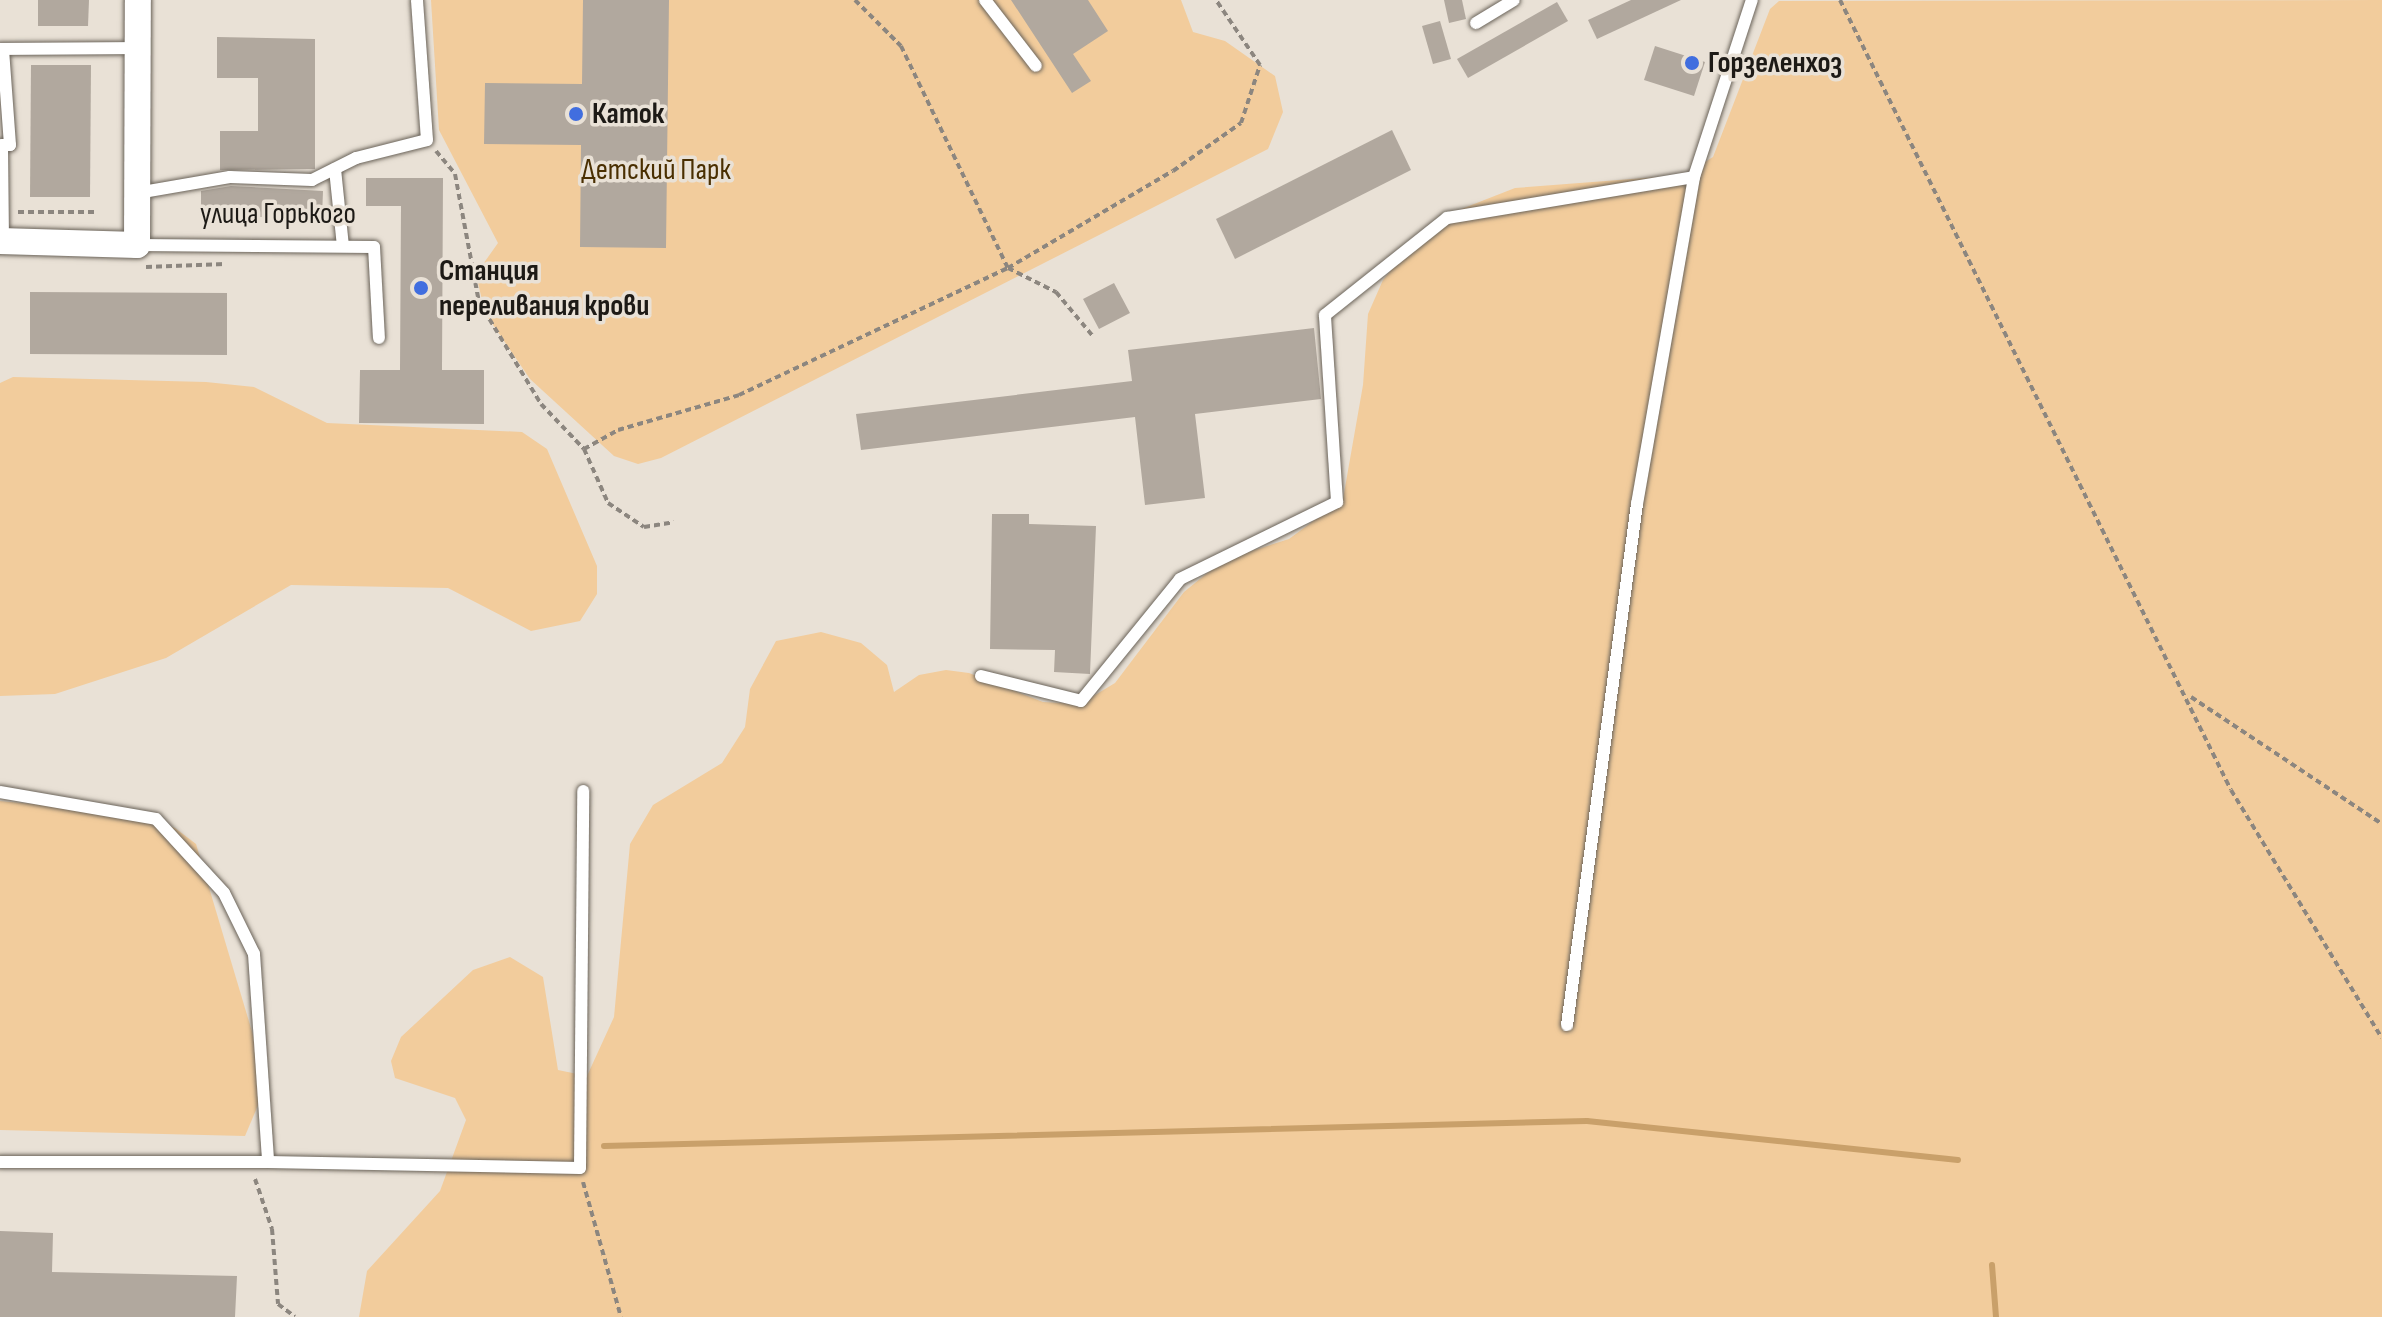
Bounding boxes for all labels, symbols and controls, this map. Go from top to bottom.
place label: Горзеленхоз [1708,45,1842,81]
marker: Горзеленхоз [1683,54,1701,72]
place label: Каток [592,96,664,132]
marker: Каток [567,105,585,123]
park label: Детский Парк [581,152,731,188]
street label: улица Горького [200,196,356,232]
place label: Станция переливания крови [439,253,649,324]
marker: Станция переливания крови [410,277,432,299]

